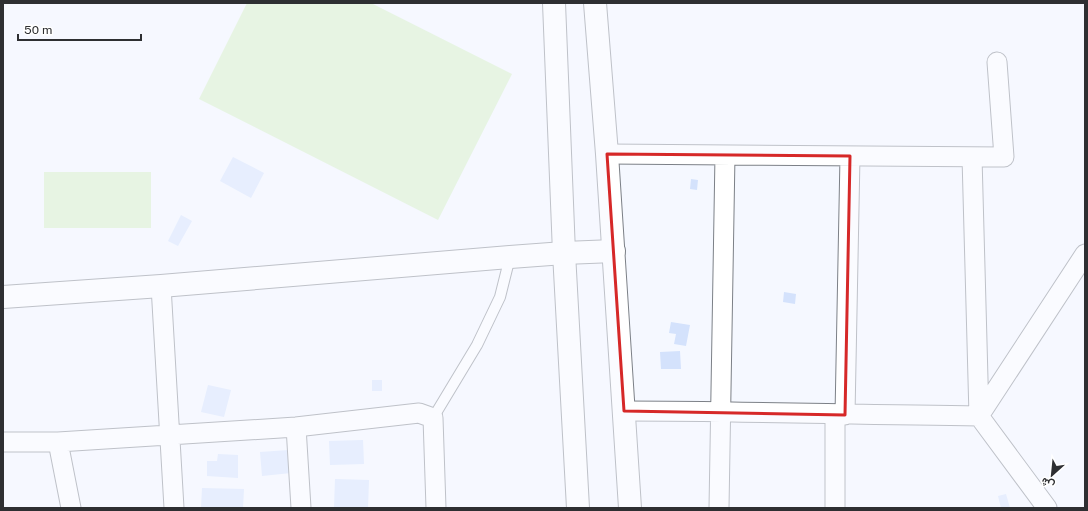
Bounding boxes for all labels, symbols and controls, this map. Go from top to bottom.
scale bar [18,16,141,42]
text: 50 m [24,23,52,37]
north arrow [1032,455,1072,495]
text: ش [1039,475,1057,492]

